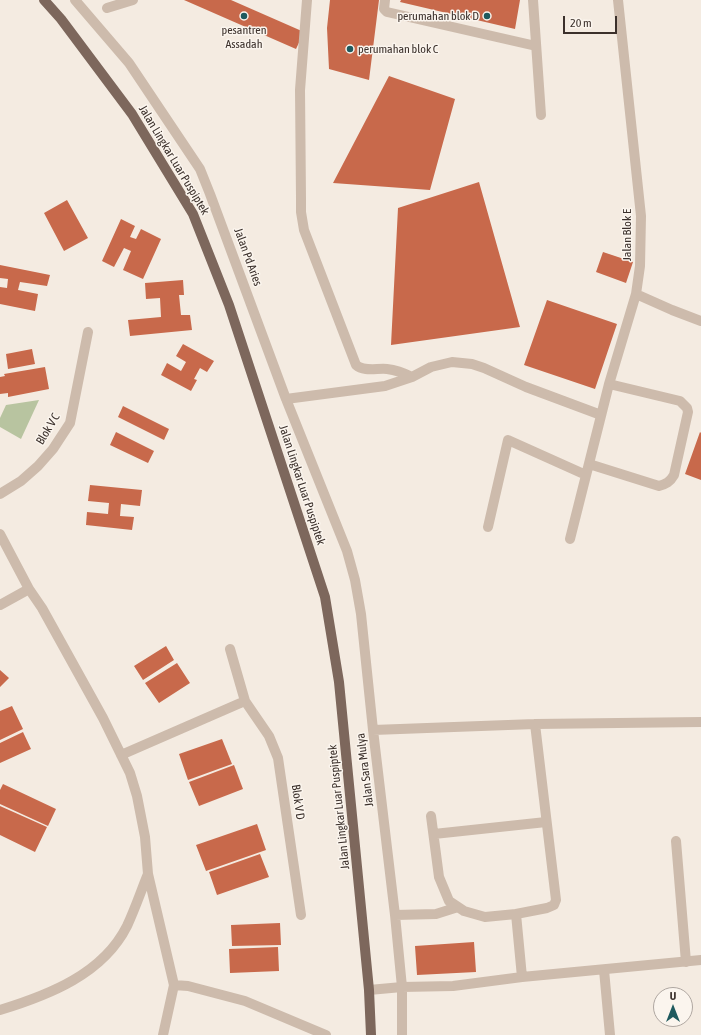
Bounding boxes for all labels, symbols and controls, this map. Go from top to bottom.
scale bar [565,8,619,34]
place label: perumahan blok D [397,9,479,23]
marker: pesantren Assadah [239,11,249,21]
marker: perumahan blok D [482,11,492,21]
text: 20 m [570,16,592,30]
place label: pesantren Assadah [221,23,267,51]
place label: perumahan blok C [358,42,438,56]
marker: perumahan blok C [345,44,355,54]
street label: Jalan Lingkar Luar Puspiptek [136,103,212,217]
street label: Jalan Blok E [620,209,634,261]
street label: Jalan Pd Aries [231,226,265,288]
street label: Blok V C [33,411,63,447]
street label: Jalan Lingkar Luar Puspiptek [276,423,328,547]
street label: Jalan Sara Mulya [353,732,377,808]
street label: Jalan Lingkar Luar Puspiptek [325,744,353,870]
street label: Blok V D [288,783,308,821]
north arrow [653,987,693,1027]
text: U [670,990,676,1002]

